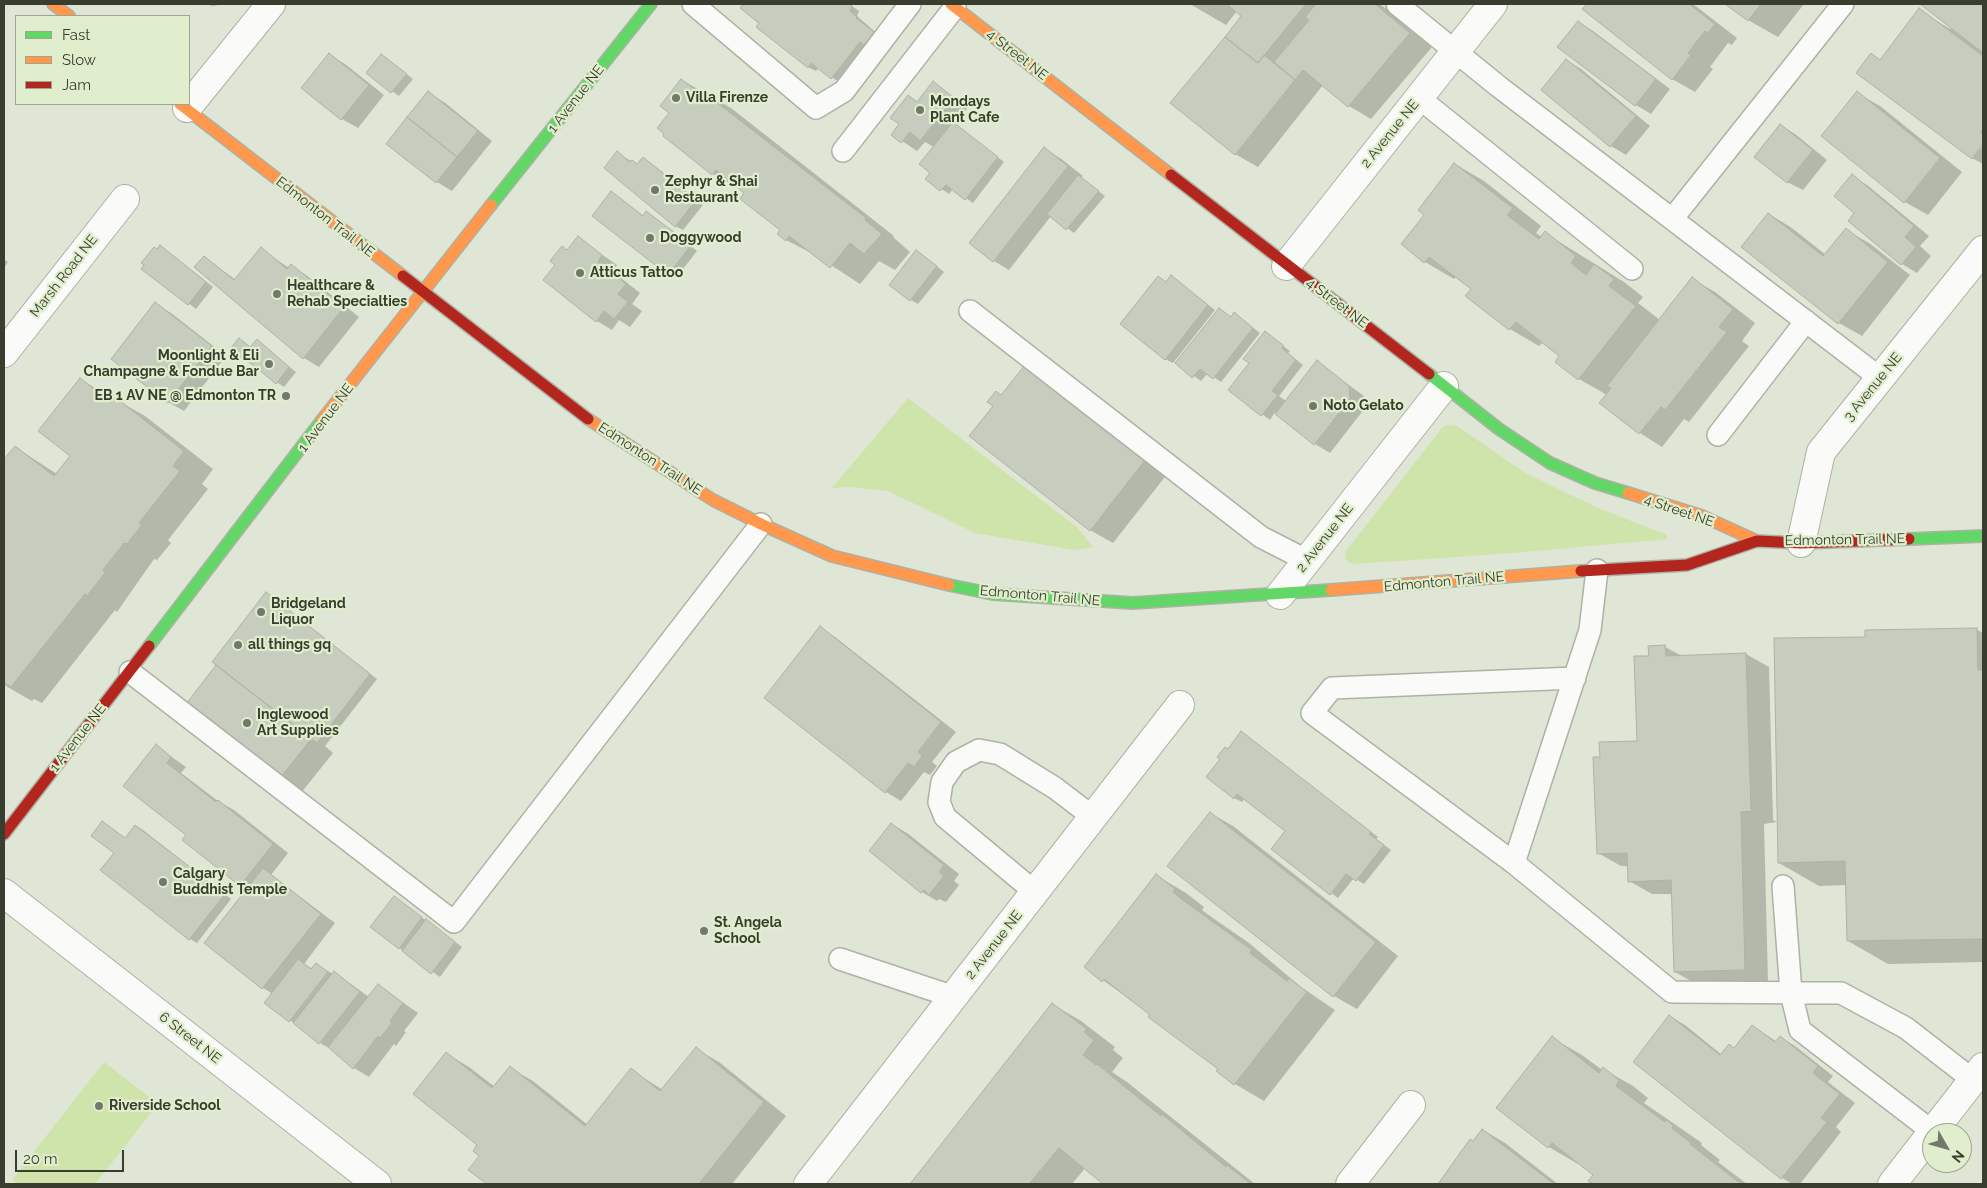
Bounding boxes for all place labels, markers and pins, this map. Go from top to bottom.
place label: Villa Firenze [686,90,768,106]
marker: Villa Firenze [670,92,682,104]
place label: Mondays Plant Cafe [930,94,999,126]
marker: Mondays Plant Cafe [914,104,926,116]
place label: Zephyr & Shai Restaurant [665,174,758,206]
marker: Zephyr & Shai Restaurant [649,184,661,196]
place label: Doggywood [660,230,741,246]
marker: Doggywood [644,232,656,244]
place label: Atticus Tattoo [590,265,683,281]
marker: Atticus Tattoo [574,267,586,279]
place label: Healthcare & Rehab Specialties [287,278,407,310]
marker: Healthcare & Rehab Specialties [271,288,283,300]
place label: Moonlight & Eli Champagne & Fondue Bar [84,348,259,381]
marker: Moonlight & Eli Champagne & Fondue Bar [263,358,275,370]
place label: EB 1 AV NE @ Edmonton TR [95,388,276,404]
marker: EB 1 AV NE @ Edmonton TR [280,390,292,402]
place label: Noto Gelato [1323,398,1404,414]
marker: Noto Gelato [1307,400,1319,412]
place label: Bridgeland Liquor [271,596,346,628]
marker: Bridgeland Liquor [255,606,267,618]
place label: all things gq [248,637,331,653]
marker: all things gq [232,639,244,651]
place label: Inglewood Art Supplies [257,707,339,740]
marker: Inglewood Art Supplies [241,717,253,729]
place label: Calgary Buddhist Temple [173,866,287,899]
marker: Calgary Buddhist Temple [157,876,169,888]
place label: St. Angela School [714,915,782,948]
marker: St. Angela School [698,925,710,937]
place label: Riverside School [109,1098,221,1114]
marker: Riverside School [93,1100,105,1112]

